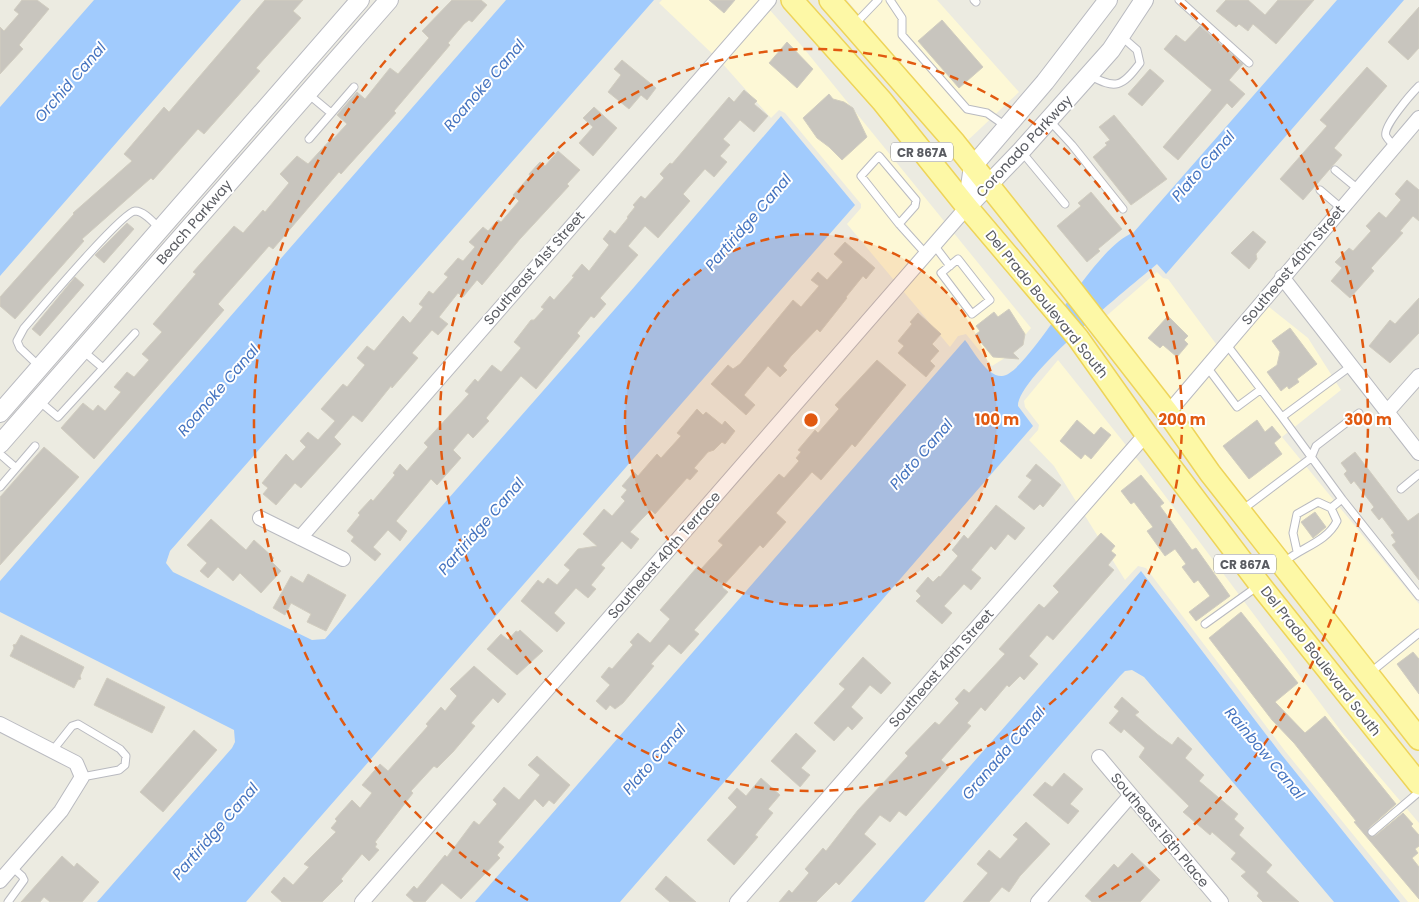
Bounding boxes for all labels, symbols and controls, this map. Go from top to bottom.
water label: Roanoke Canal [438,35,530,135]
water label: Orchid Canal [29,37,111,126]
street label: Coronado Parkway [971,90,1077,202]
water label: Plato Canal [1166,126,1240,206]
road number: CR 867A [891,142,953,162]
water label: Partiridge Canal [700,169,796,275]
street label: Beach Parkway [151,175,237,269]
street label: Southeast 40th Street [1237,201,1349,329]
street label: Southeast 41st Street [479,207,589,329]
street label: Del Prado Boulevard South [981,226,1113,382]
water label: Roanoke Canal [172,340,264,440]
text: 100 m [975,409,1019,430]
text: 200 m [1158,409,1206,430]
text: 300 m [1344,409,1392,430]
centre of rings [802,411,820,429]
water label: Plato Canal [884,414,958,494]
water label: Partiridge Canal [433,473,529,579]
street label: Southeast 40th Terrace [603,487,725,623]
road number: CR 867A [1214,554,1276,574]
street label: Del Prado Boulevard South [1256,582,1386,740]
street label: Southeast 40th Street [884,605,998,731]
water label: Granada Canal [957,702,1050,804]
water label: Rainbow Canal [1220,703,1310,804]
water label: Plato Canal [617,719,691,799]
street label: Southeast 16th Place [1106,768,1214,892]
water label: Partiridge Canal [167,778,263,884]

